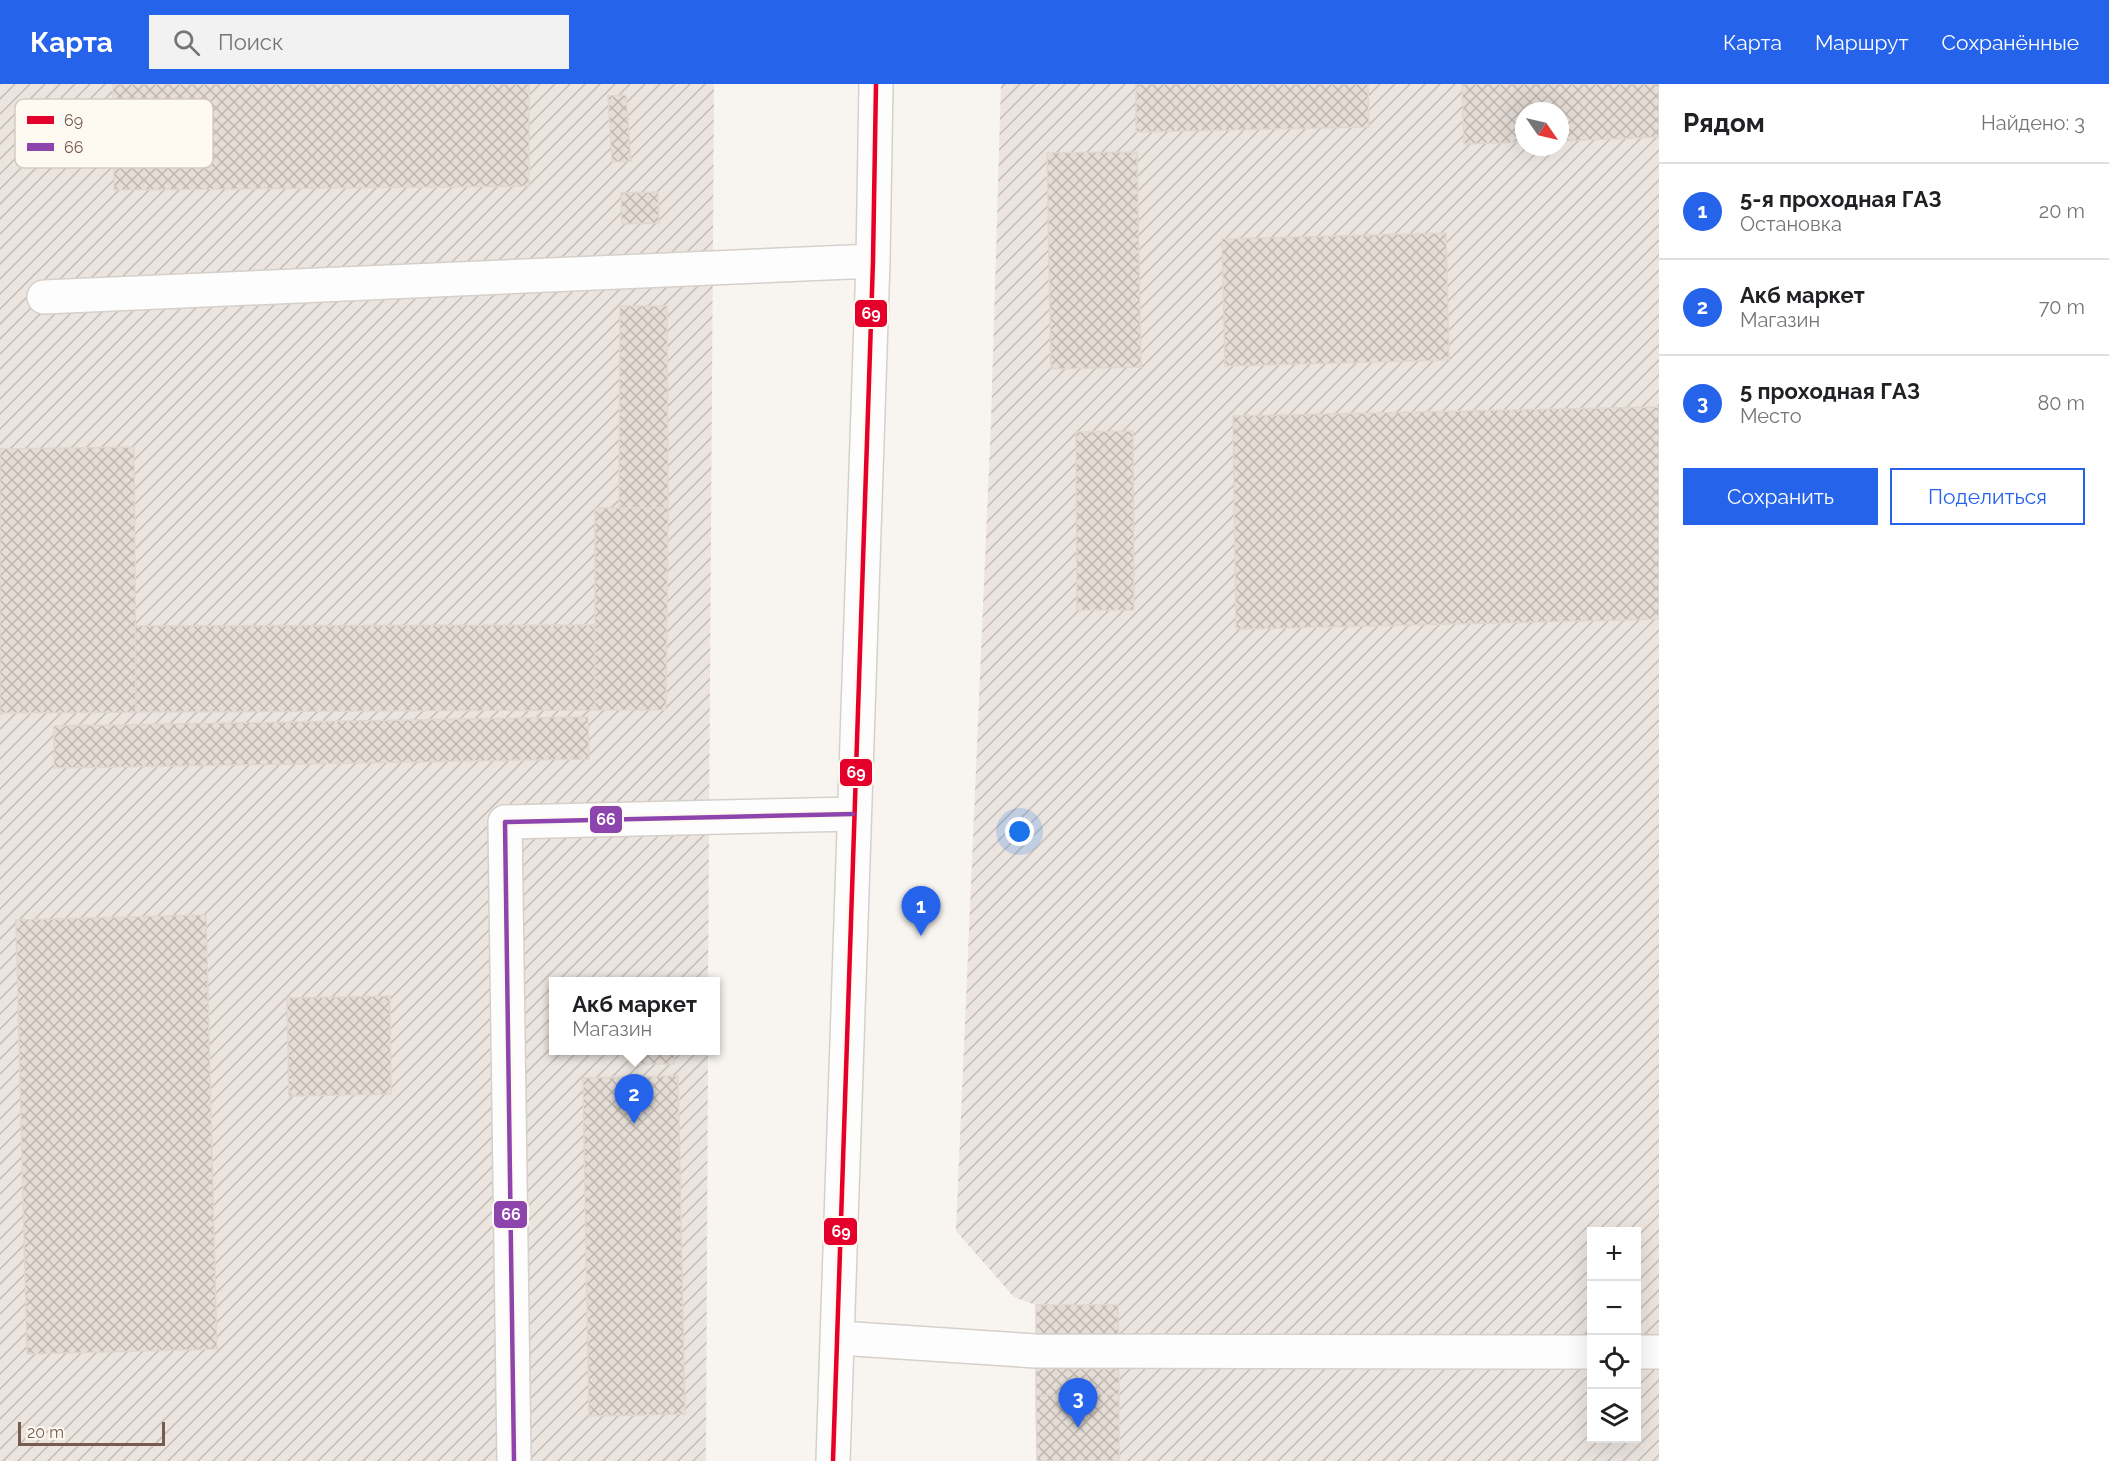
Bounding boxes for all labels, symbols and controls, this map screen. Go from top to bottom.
search box [149,15,569,69]
text: Карта [30,26,113,59]
icon: search [170,26,203,59]
text: Поиск [218,29,283,55]
text: Карта [1723,30,1782,55]
text: Маршрут [1815,30,1908,55]
text: Сохранённые [1941,30,2079,55]
legend [15,99,213,168]
north arrow [1515,102,1569,156]
text: Рядом [1683,108,1765,138]
text: 69 [64,111,83,130]
text: Найдено: 3 [1981,111,2085,135]
text: 66 [64,138,83,157]
text: 5-я проходная ГАЗ [1740,186,1942,212]
text: 1 [1698,199,1707,223]
text: 20 m [2039,199,2085,223]
text: Остановка [1740,212,1842,236]
text: Акб маркет [1740,282,1865,308]
text: 2 [1697,295,1708,319]
text: 70 m [2039,295,2085,319]
line badge: 69 [854,299,888,328]
text: 69 [861,304,881,323]
text: Магазин [1740,308,1820,332]
text: 5 проходная ГАЗ [1740,378,1920,404]
text: 3 [1697,391,1708,415]
text: 80 m [2037,391,2085,415]
text: Место [1740,404,1802,428]
button: Сохранить [1683,468,1878,525]
button: Поделиться [1890,468,2085,525]
line badge: 69 [839,758,873,787]
text: 69 [846,763,866,782]
line badge: 66 [589,805,623,834]
text: 66 [596,810,616,829]
your location [1005,817,1034,846]
pin: 1 [902,886,940,936]
popup [549,977,720,1055]
text: Акб маркет [572,991,697,1017]
text: Магазин [572,1017,652,1041]
pin: 2 [614,1074,654,1124]
line badge: 66 [493,1200,528,1229]
text: 66 [501,1205,521,1224]
line badge: 69 [823,1217,858,1246]
text: 69 [831,1222,851,1241]
map controls [1587,1227,1641,1443]
button: + [1587,1227,1641,1281]
button: − [1587,1281,1641,1335]
button: locate [1587,1335,1641,1389]
pin: 3 [1058,1378,1098,1428]
button: layers [1587,1389,1641,1443]
scale bar [18,1419,165,1446]
text: 20 m [27,1423,64,1442]

